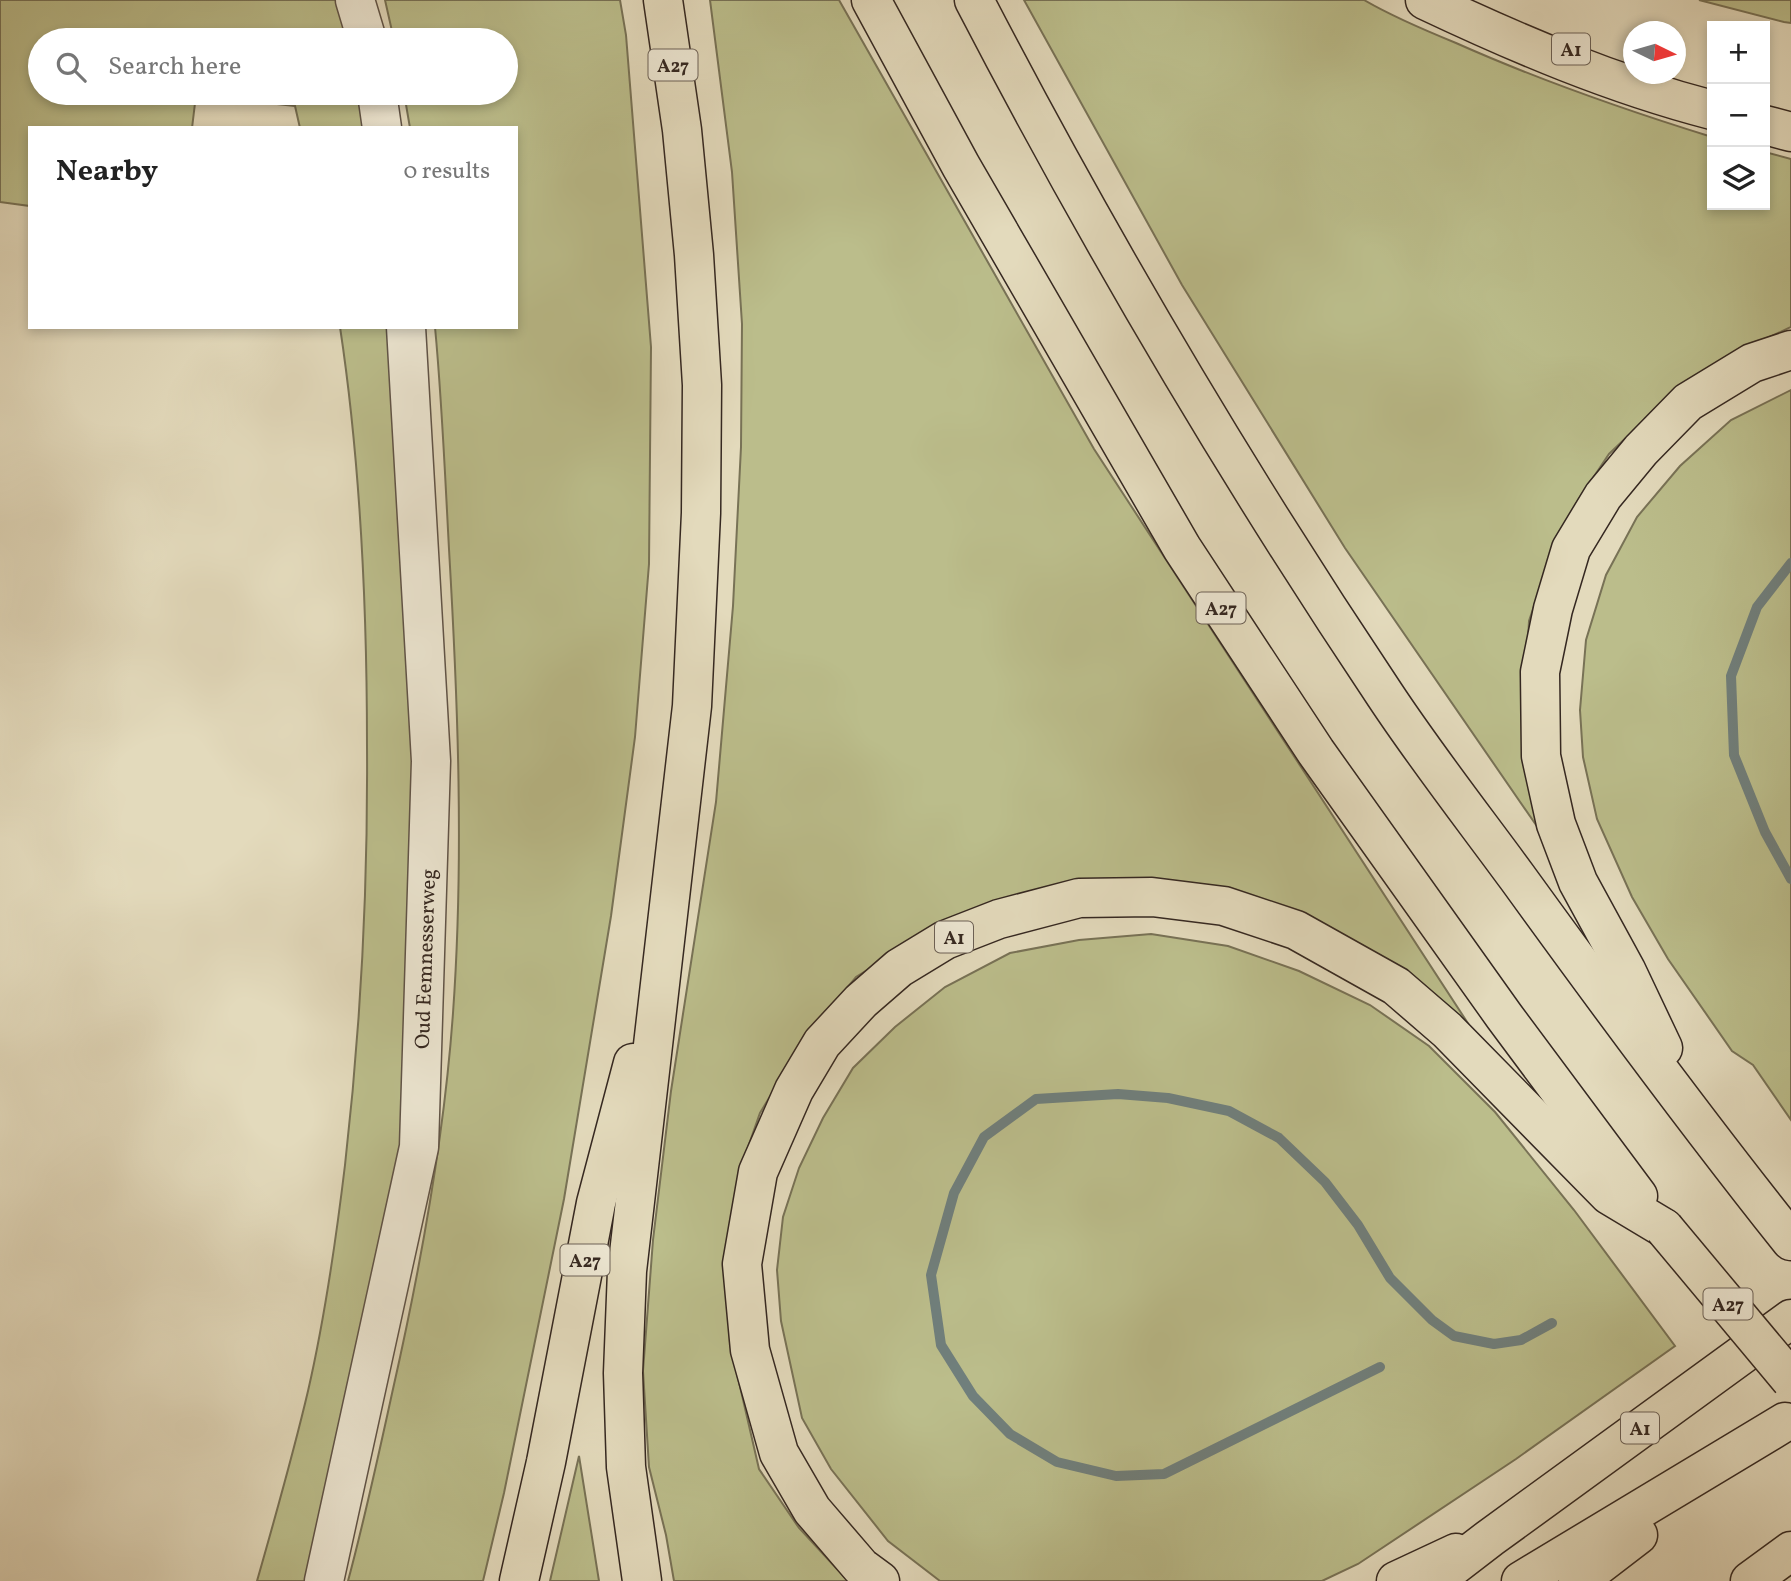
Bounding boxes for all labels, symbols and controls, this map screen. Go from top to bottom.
north arrow [1623,21,1686,84]
map controls [1707,21,1770,210]
button: + [1707,21,1770,84]
search box [28,28,518,105]
road number: A1 [1552,34,1590,64]
icon: search [52,48,90,86]
text: Search here [108,49,241,85]
road number: A27 [648,50,698,80]
button: − [1707,84,1770,147]
button: layers [1707,147,1770,210]
text: Nearby [56,151,158,193]
text: 0 results [403,156,490,188]
road number: A27 [1196,593,1246,624]
street label: Oud Eemnesserweg [409,868,444,1050]
road number: A1 [935,922,973,953]
road number: A27 [560,1244,610,1276]
road number: A27 [1704,1288,1752,1320]
road number: A1 [1621,1412,1659,1444]

